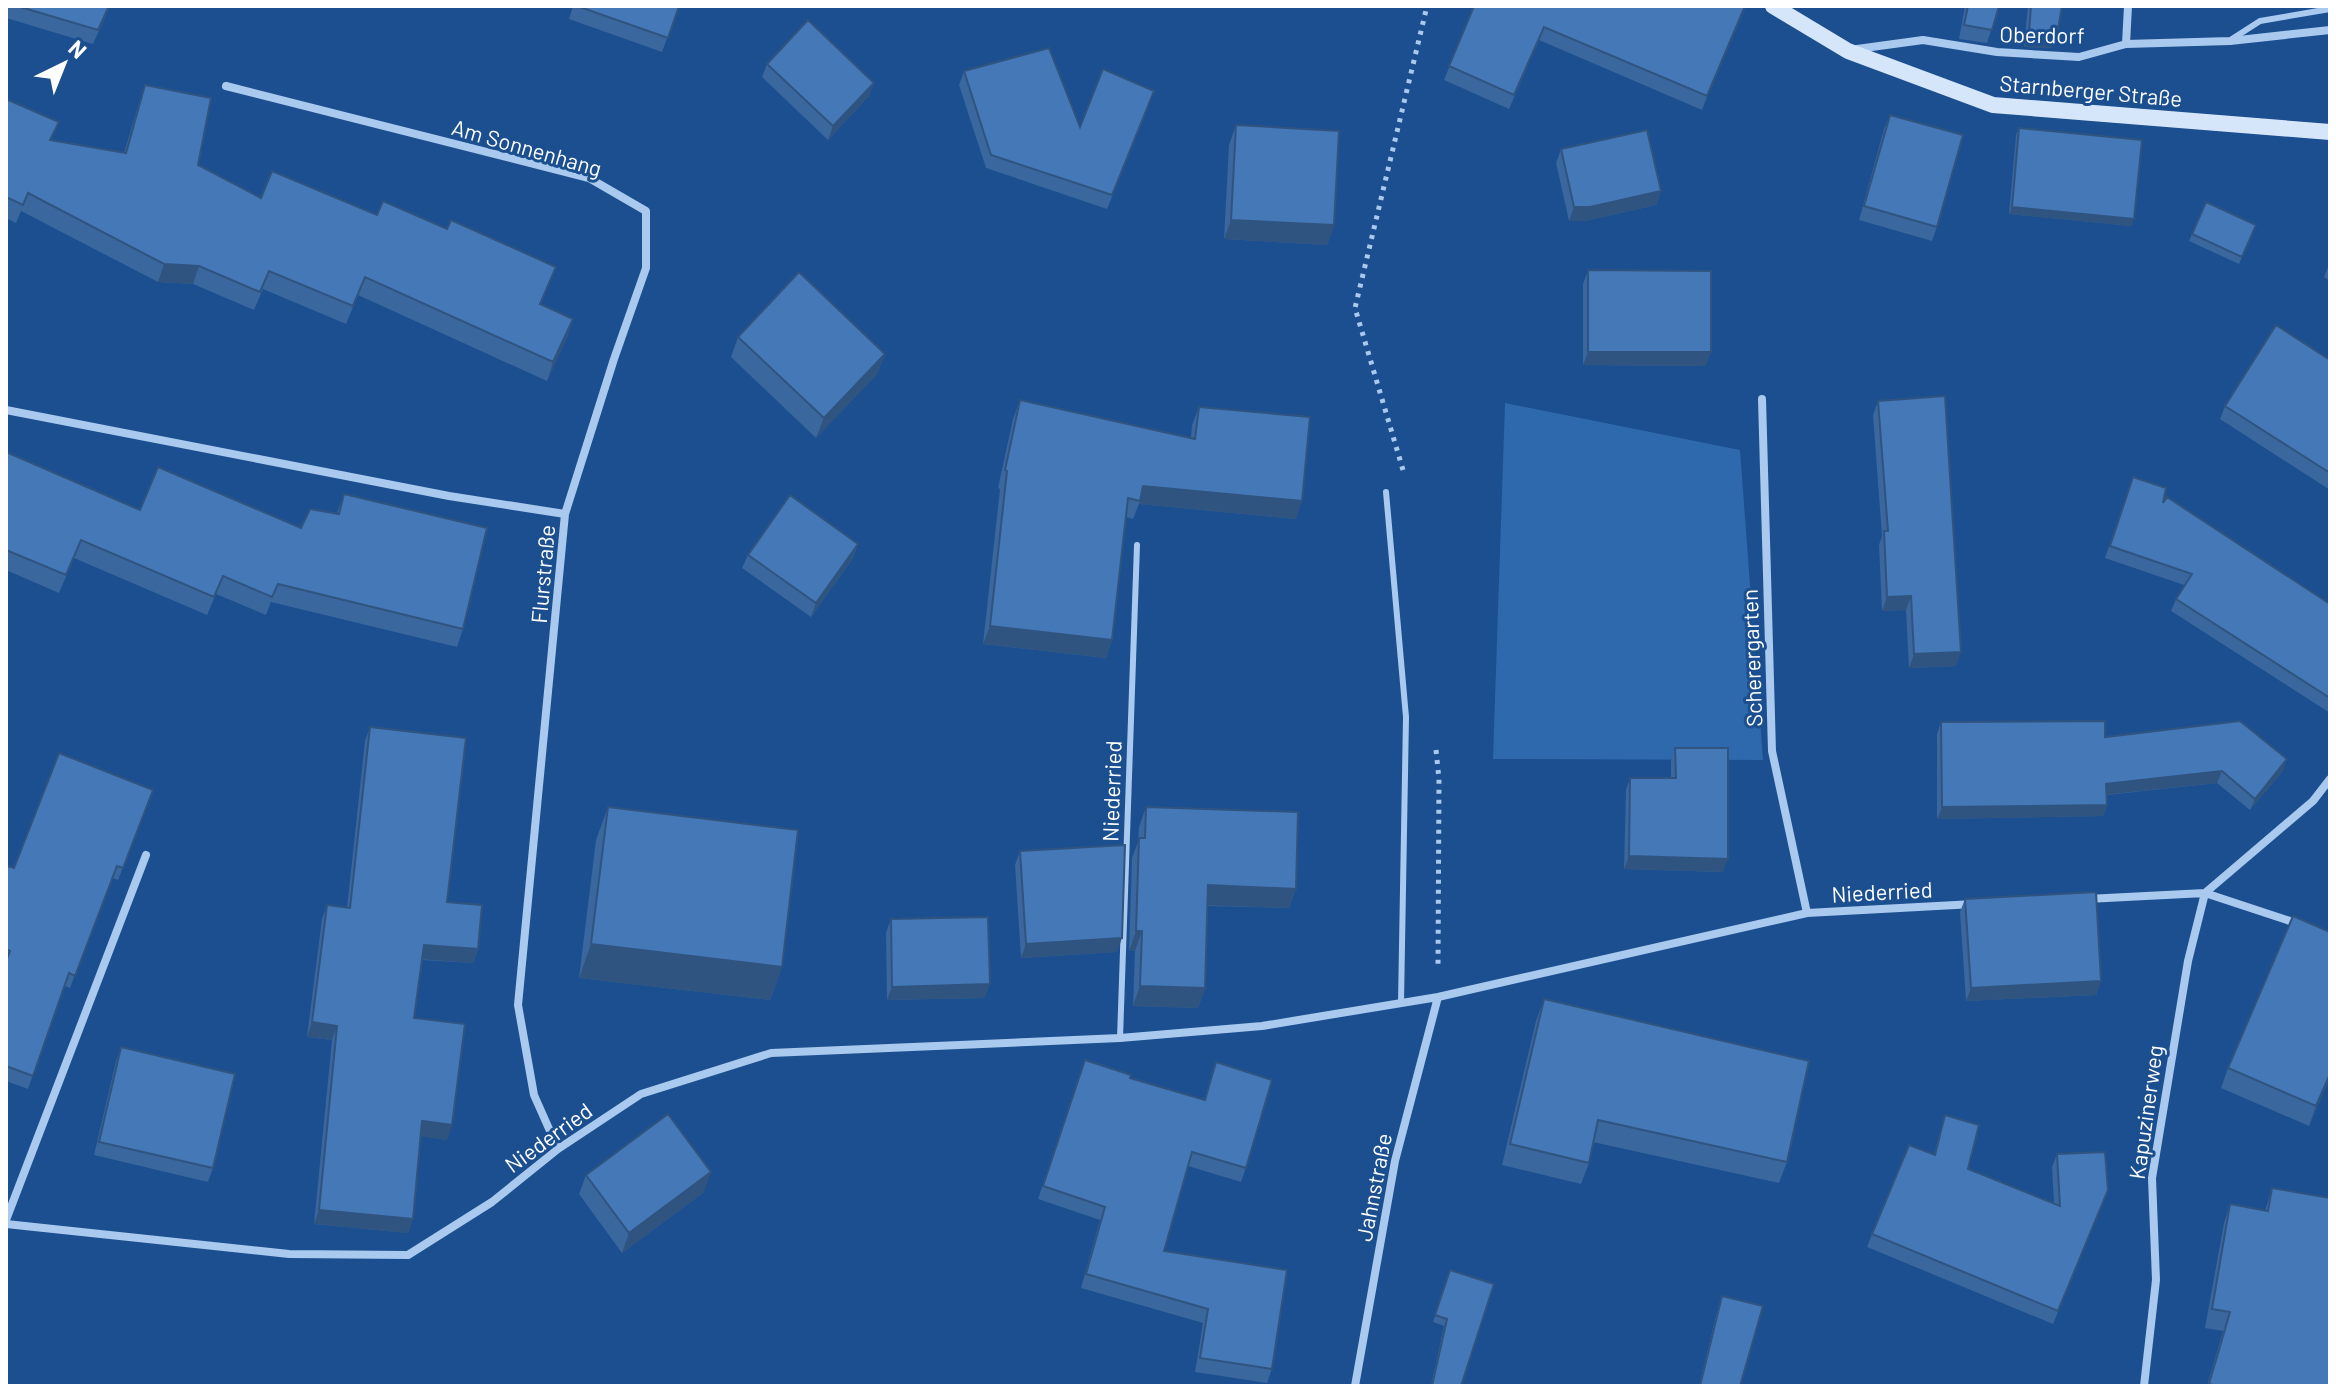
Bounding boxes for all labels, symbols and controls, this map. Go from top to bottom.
street label: Oberdorf [1999,20,2085,48]
north arrow [24,24,104,104]
text: N [64,34,93,63]
street label: Starnberger Straße [1999,69,2183,111]
street label: Am Sonnenhang [449,113,605,181]
street label: Flurstraße [525,524,559,624]
street label: Scherergarten [1736,589,1766,727]
street label: Niederried [1096,740,1126,842]
street label: Niederried [1831,875,1933,907]
street label: Kapuzinerweg [2123,1043,2167,1181]
street label: Niederried [499,1097,597,1177]
street label: Jahnstraße [1350,1131,1396,1243]

